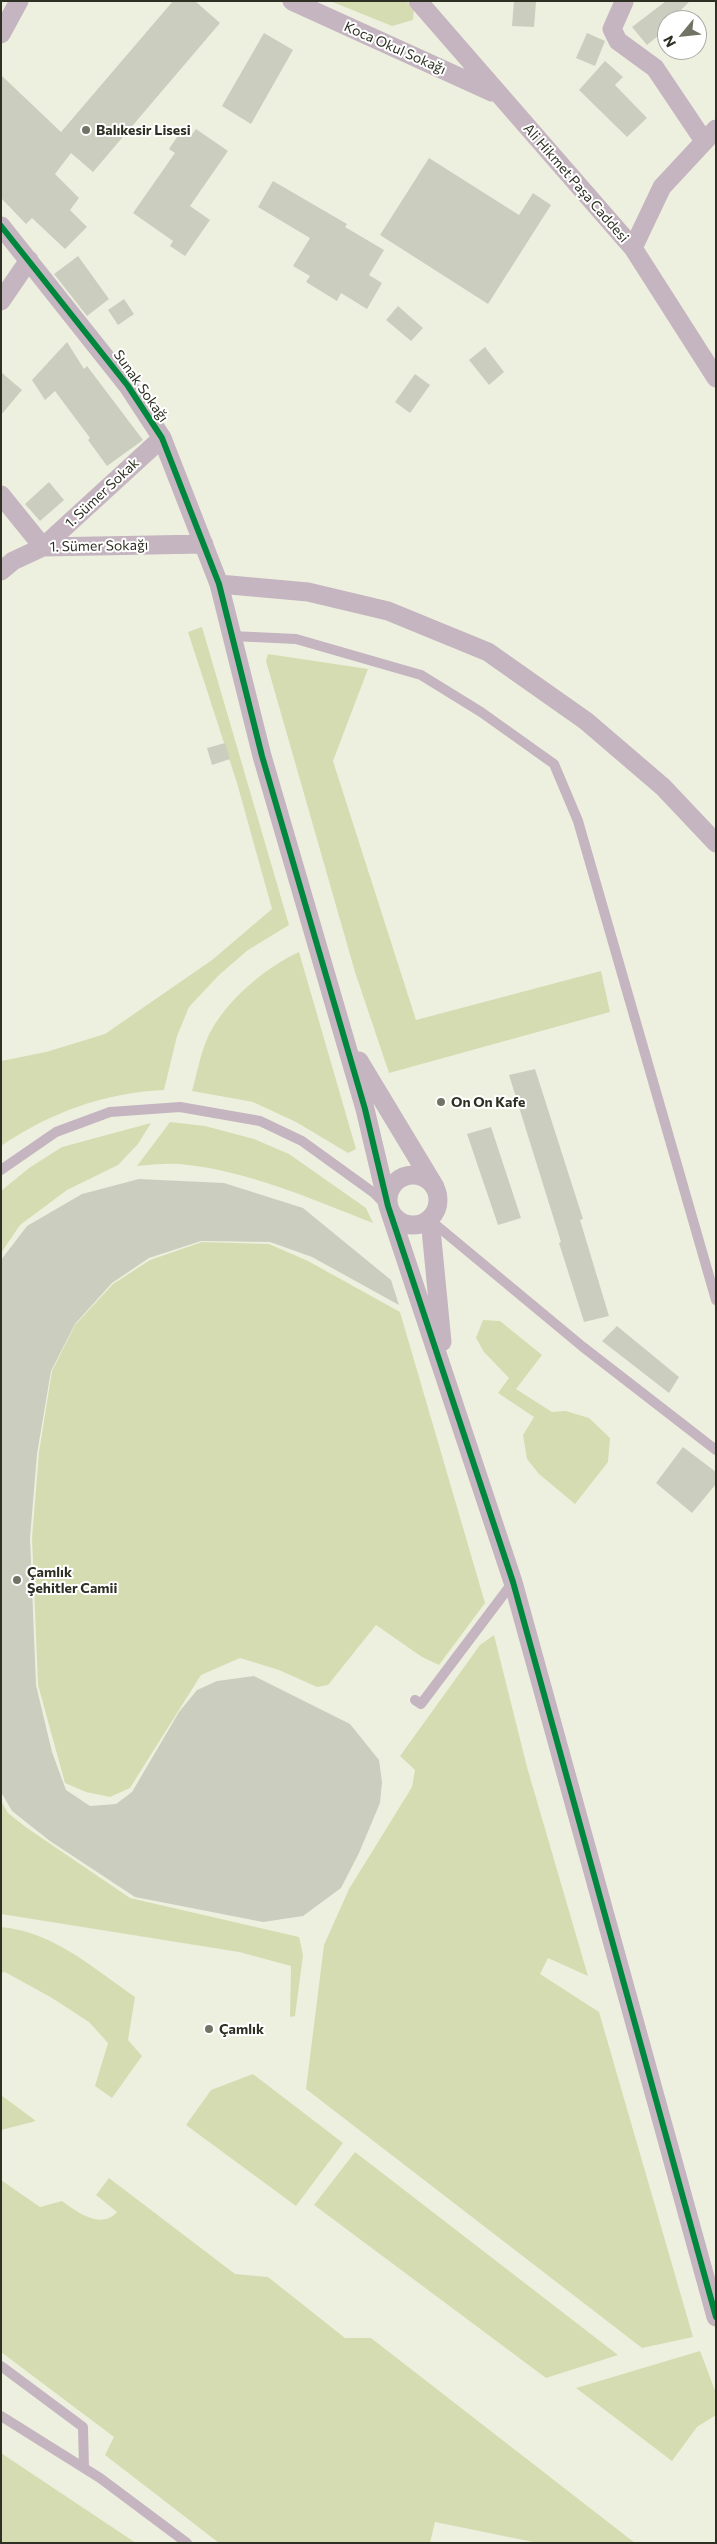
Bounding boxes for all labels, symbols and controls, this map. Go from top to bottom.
north arrow [657,10,707,60]
street label: Koca Okul Sokağı [341,18,449,78]
text: N [659,33,679,50]
street label: Ali Hikmet Paşa Caddesi [520,120,632,246]
place label: Balıkesir Lisesi [96,122,191,138]
marker: Balıkesir Lisesi [80,124,92,136]
street label: Sunak Sokağı [110,347,172,425]
street label: 1. Sümer Sokak [62,454,142,532]
street label: 1. Sümer Sokağı [50,537,148,555]
place label: On On Kafe [451,1094,525,1110]
marker: On On Kafe [435,1096,447,1108]
place label: Çamlık Şehitler Camii [27,1564,117,1596]
marker: Çamlık Şehitler Camii [11,1574,23,1586]
place label: Çamlık [219,2021,264,2037]
marker: Çamlık [203,2023,215,2035]

